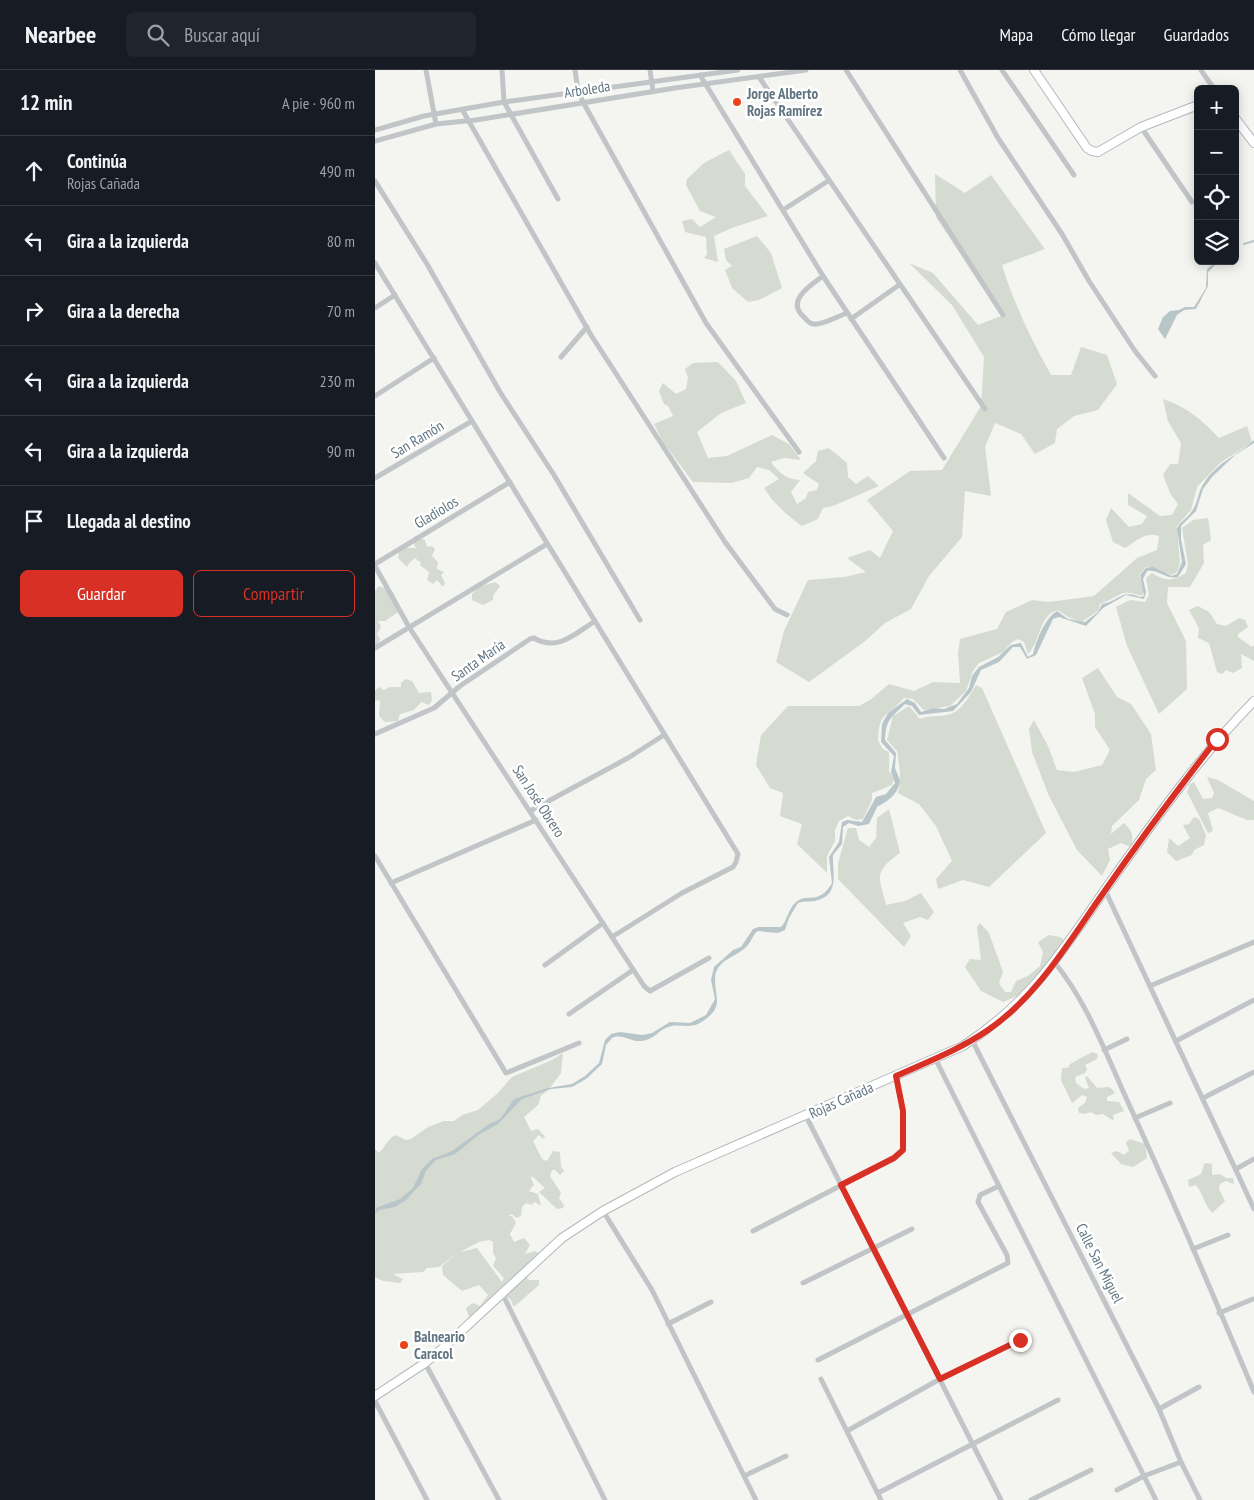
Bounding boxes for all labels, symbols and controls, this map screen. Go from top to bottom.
search box [126,12,476,57]
text: Nearbee [25,19,96,50]
icon: search [144,21,172,49]
text: Buscar aquí [184,23,260,47]
text: Mapa [999,23,1033,46]
text: Cómo llegar [1061,23,1136,46]
text: Guardados [1164,23,1229,46]
street label: Arboleda [563,76,611,102]
place label: Jorge Alberto Rojas Ramírez [746,84,822,120]
map controls [1194,85,1239,265]
button: + [1194,85,1239,130]
text: 12 min [20,89,72,116]
text: A pie · 960 m [282,93,355,113]
marker: Jorge Alberto Rojas Ramírez [731,96,743,108]
button: − [1194,130,1239,175]
text: Continúa [67,149,127,173]
icon: ahead [20,157,48,185]
text: 490 m [320,161,355,181]
text: Rojas Cañada [67,173,140,193]
button: locate [1194,175,1239,220]
button: layers [1194,220,1239,265]
icon: left [20,227,48,255]
text: Gira a la izquierda [67,229,189,253]
text: 80 m [327,231,355,251]
icon: right [20,297,48,325]
text: Gira a la derecha [67,299,180,323]
text: 70 m [327,301,355,321]
icon: left [20,367,48,395]
text: Gira a la izquierda [67,369,189,393]
text: 230 m [320,371,355,391]
street label: San Ramón [387,416,447,462]
icon: left [20,437,48,465]
text: Gira a la izquierda [67,439,189,463]
text: 90 m [327,441,355,461]
street label: Gladiolos [410,491,462,533]
icon: arrive [20,507,48,535]
text: Llegada al destino [67,509,191,533]
button: Guardar [20,570,183,617]
button: Compartir [193,570,355,617]
street label: Santa María [447,635,509,685]
route start [1206,728,1229,751]
street label: San José Obrero [509,761,569,841]
street label: Rojas Cañada [806,1077,876,1123]
street label: Calle San Miguel [1072,1220,1128,1306]
place label: Balneario Caracol [414,1327,465,1363]
route end [1009,1329,1032,1352]
marker: Balneario Caracol [398,1339,410,1351]

